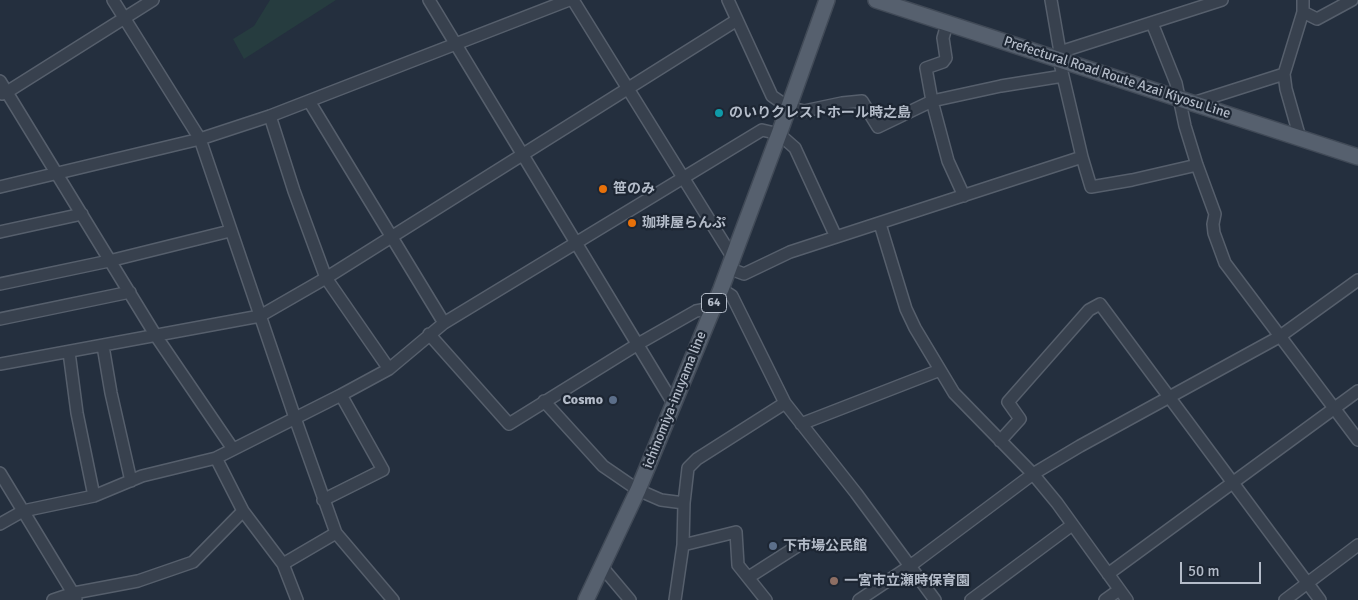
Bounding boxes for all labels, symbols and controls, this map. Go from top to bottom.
street label: Prefectural Road Route Azai Kiyosu Line [1001,33,1233,123]
place label: のいりクレストホール時之島 [729,105,911,121]
marker: のいりクレストホール時之島 [713,107,725,119]
place label: 笹のみ [613,181,655,197]
marker: 笹のみ [597,183,609,195]
place label: 珈琲屋らんぷ [642,215,726,231]
marker: 珈琲屋らんぷ [626,217,638,229]
road number: 64 [702,294,726,312]
street label: ichinomiya-inuyama line [640,329,710,471]
place label: Cosmo [562,392,603,408]
marker: Cosmo [607,394,619,406]
place label: 下市場公民館 [783,538,867,554]
marker: 下市場公民館 [767,540,779,552]
scale bar [1183,552,1264,584]
text: 50 m [1188,562,1219,580]
place label: 一宮市立瀬時保育園 [844,573,970,589]
marker: 一宮市立瀬時保育園 [828,575,840,587]

